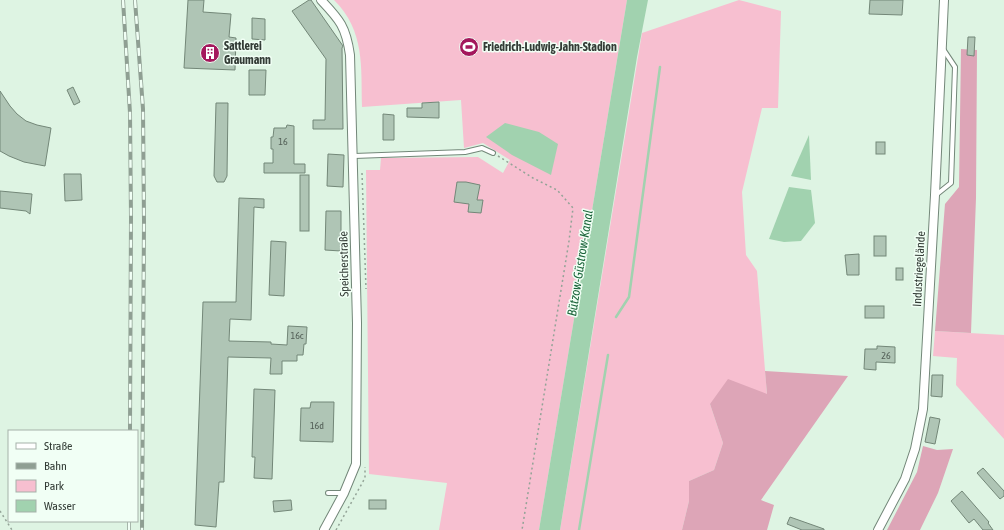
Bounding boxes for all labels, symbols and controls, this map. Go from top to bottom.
sports icon: Friedrich-Ludwig-Jahn-Stadion [458,36,480,58]
place label: Sattlerei Graumann [224,39,271,67]
place label: Friedrich-Ludwig-Jahn-Stadion [483,40,617,54]
building icon: Sattlerei Graumann [199,42,221,64]
house number: 16 [278,136,288,147]
water label: Bützow-Güstrow-Kanal [564,209,596,317]
street label: Speicherstraße [336,231,352,297]
street label: Industriegelände [910,231,928,307]
house number: 16c [290,330,304,341]
house number: 26 [881,350,891,361]
house number: 16d [310,420,324,431]
legend [8,430,138,522]
text: Straße [44,439,72,453]
text: Bahn [44,459,67,473]
text: Park [44,479,65,493]
text: Wasser [44,499,76,513]

